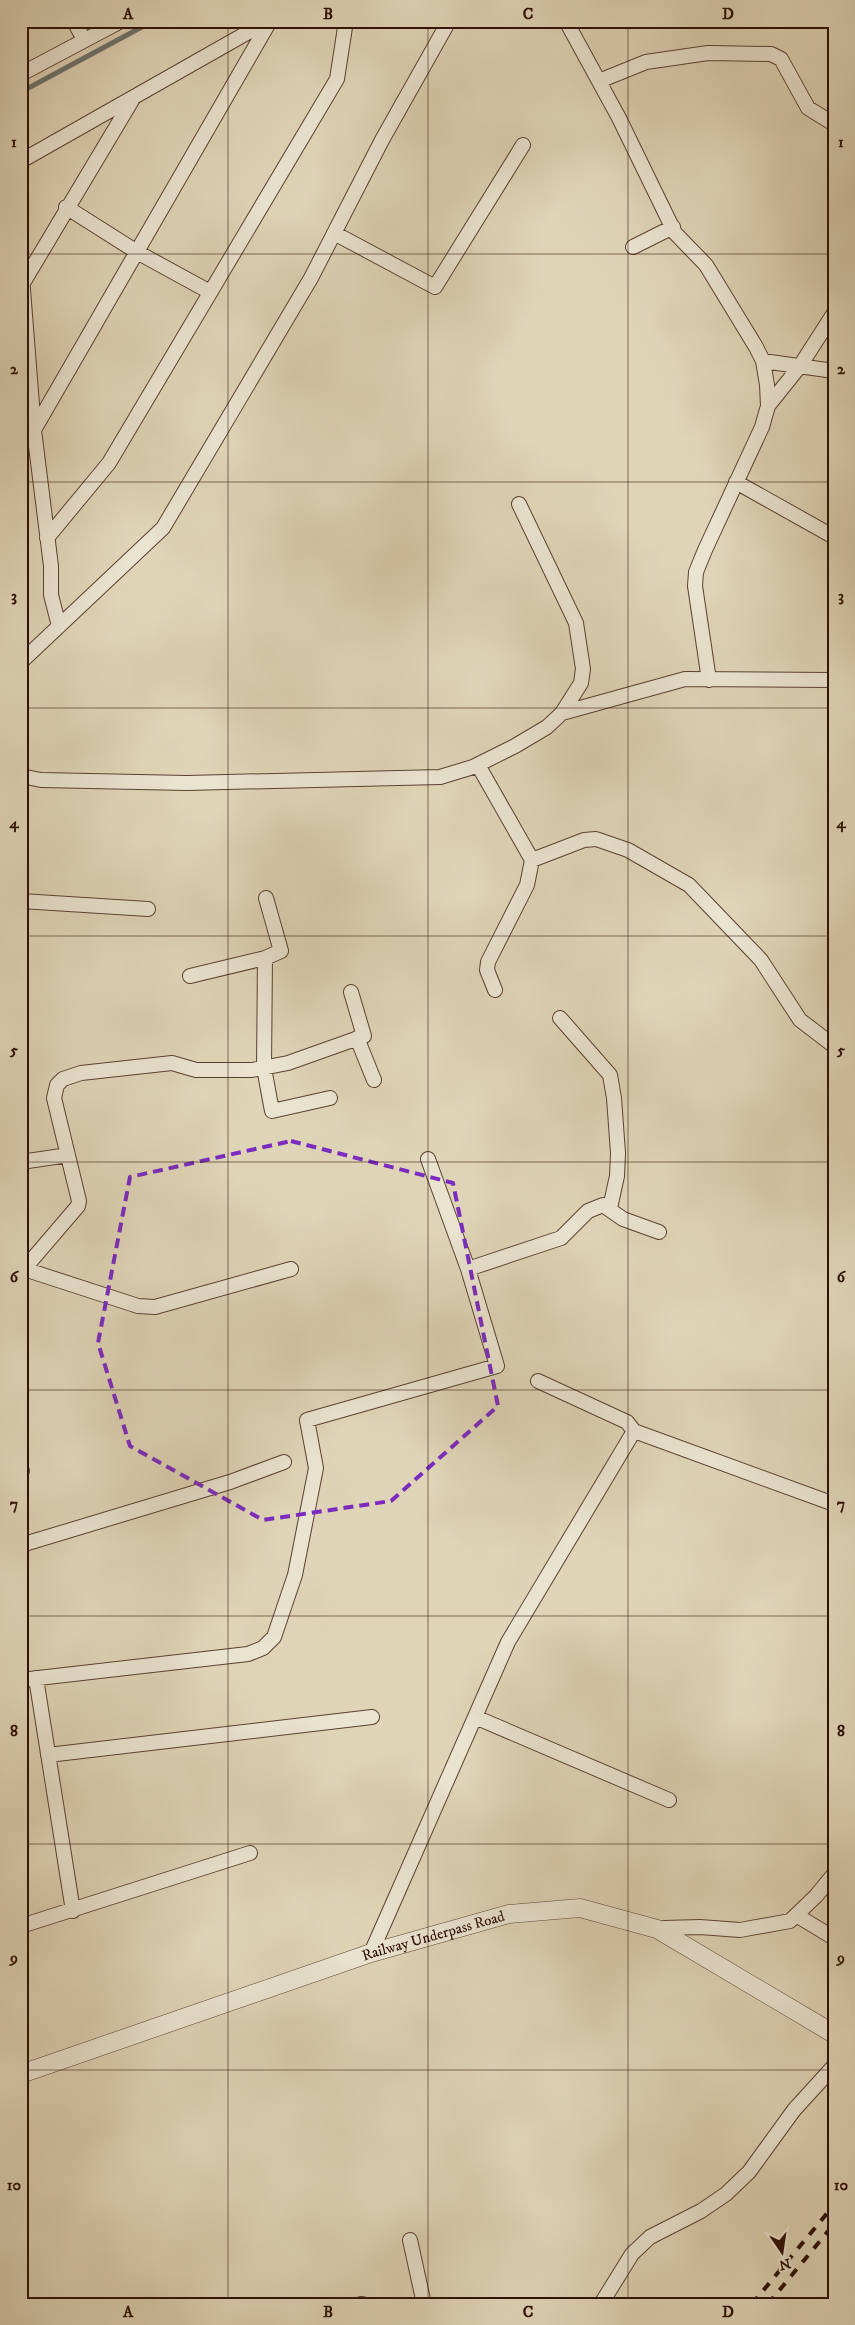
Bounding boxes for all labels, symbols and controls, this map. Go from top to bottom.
text: A [122,4,134,24]
text: B [323,4,333,24]
text: C [523,4,533,24]
text: D [722,4,734,24]
text: 1 [11,132,17,152]
text: 1 [838,132,844,152]
text: 2 [10,359,19,379]
text: 2 [837,359,846,379]
text: 3 [11,586,17,606]
text: 3 [838,586,844,606]
text: 4 [8,813,19,833]
text: 4 [835,813,846,833]
text: 5 [9,1040,18,1060]
text: 5 [836,1040,845,1060]
text: 6 [10,1267,20,1287]
text: 6 [837,1267,847,1287]
text: 7 [10,1494,18,1514]
text: 7 [837,1494,845,1514]
text: 8 [10,1721,18,1741]
text: 8 [837,1721,845,1741]
street label: Railway Underpass Road [359,1906,507,1965]
text: 9 [9,1948,18,1968]
text: 9 [836,1948,845,1968]
text: 10 [7,2175,22,2195]
text: 10 [834,2175,849,2195]
north arrow [758,2228,808,2278]
text: N [777,2254,792,2274]
text: A [122,2302,134,2322]
text: B [323,2302,333,2322]
text: C [523,2302,533,2322]
text: D [722,2302,734,2322]

